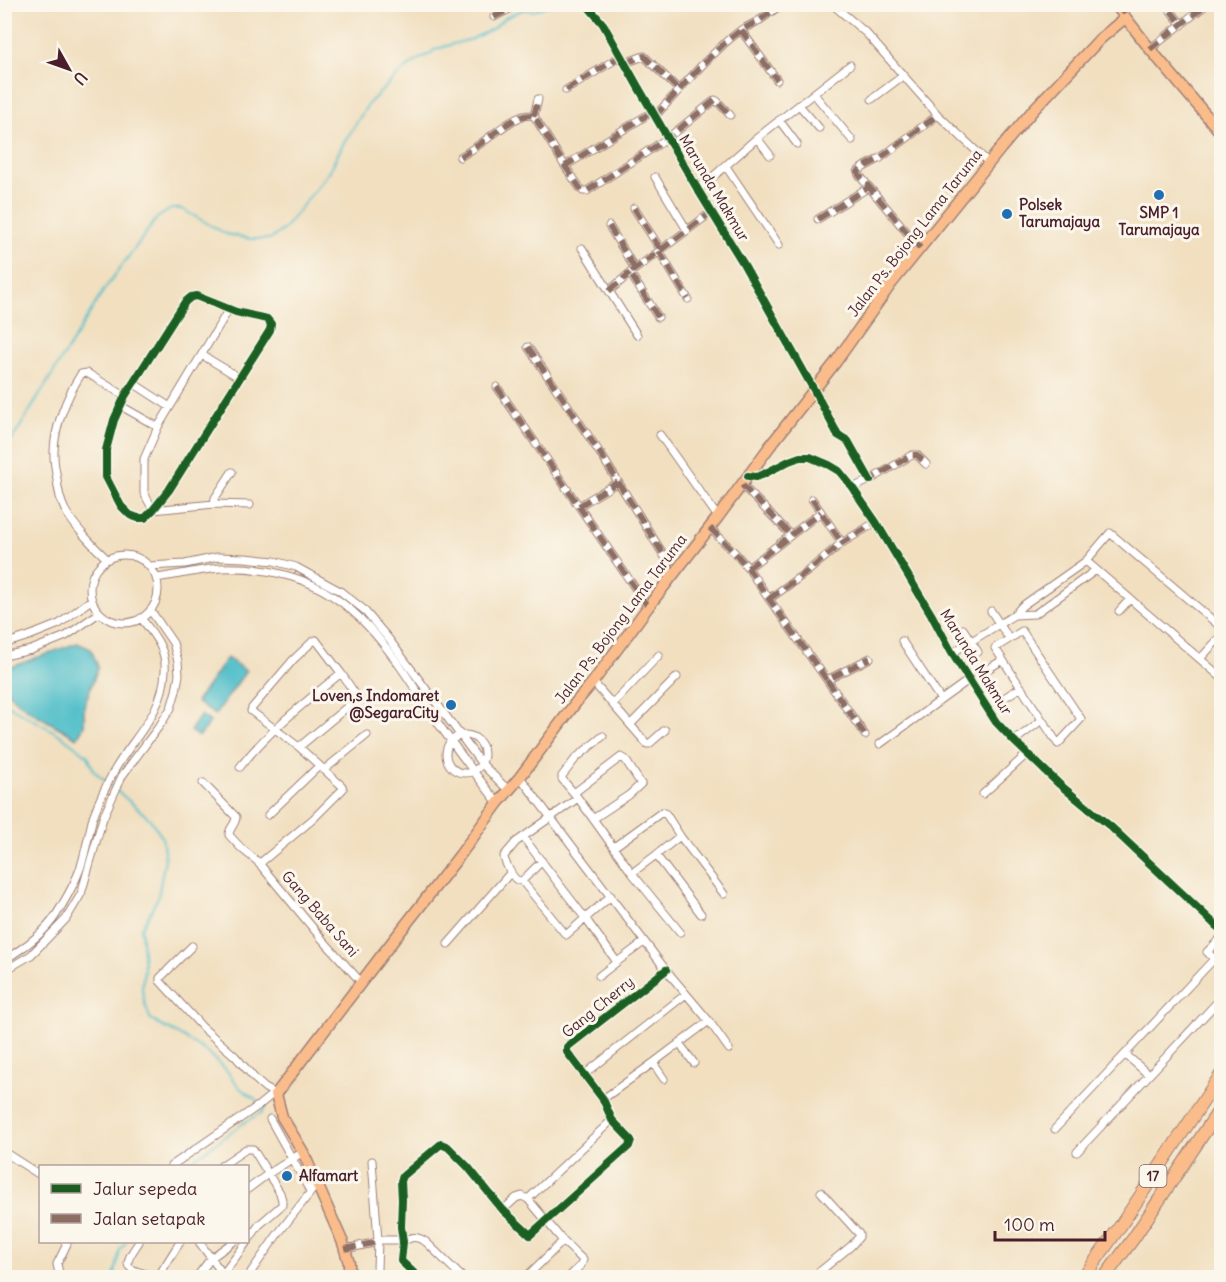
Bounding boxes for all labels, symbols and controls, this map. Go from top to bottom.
north arrow [39,39,99,99]
text: U [69,68,92,89]
street label: Marunda Makmur [675,131,754,245]
street label: Jalan Ps. Bojong Lama Taruma [843,145,986,320]
marker: SMP 1 Tarumajaya [1152,188,1166,202]
place label: Polsek Tarumajaya [1019,195,1100,232]
place label: SMP 1 Tarumajaya [1119,203,1200,240]
marker: Polsek Tarumajaya [1000,207,1014,221]
street label: Jalan Ps. Bojong Lama Taruma [551,530,691,707]
street label: Marunda Makmur [936,605,1017,718]
place label: Loven,s Indomaret @SegaraCity [312,686,440,723]
marker: Loven,s Indomaret @SegaraCity [444,698,458,712]
street label: Gang Baba Sani [278,867,363,961]
street label: Gang Cherry [558,972,638,1041]
legend [39,1165,249,1243]
road number: 17 [1140,1165,1166,1187]
place label: Alfamart [299,1166,359,1185]
marker: Alfamart [280,1169,294,1183]
text: Jalur sepeda [93,1177,197,1200]
scale bar [995,1204,1104,1242]
text: Jalan setapak [93,1207,205,1230]
text: 100 m [1004,1213,1055,1236]

